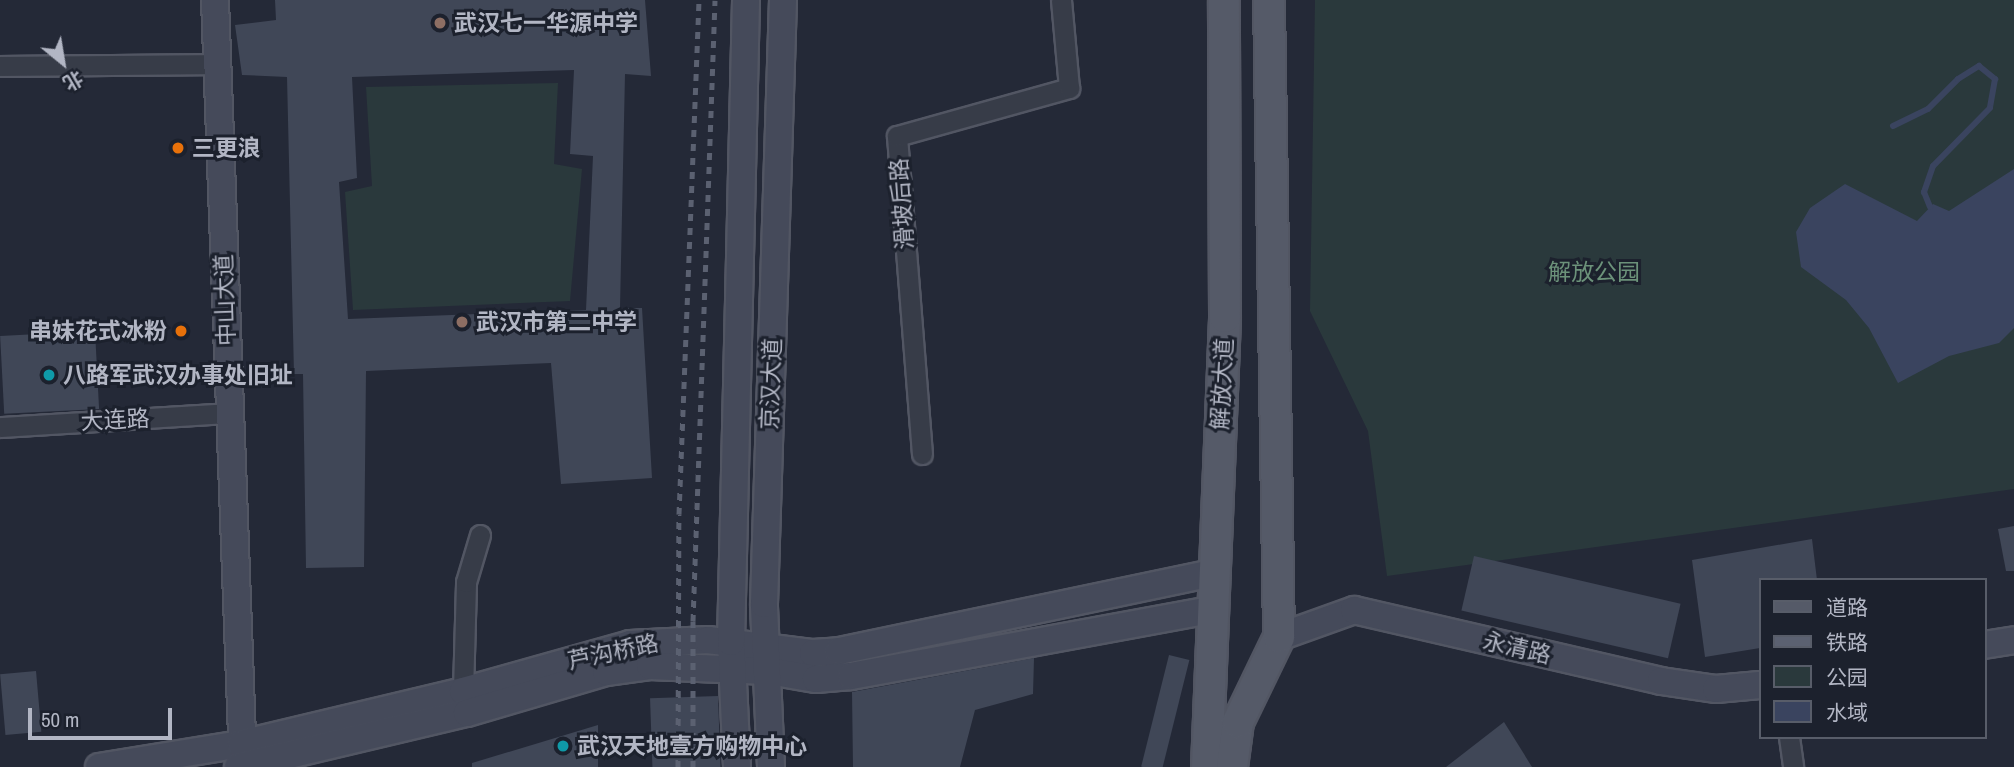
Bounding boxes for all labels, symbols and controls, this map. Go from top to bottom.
place label: 武汉七一华源中学 [454,9,638,37]
marker: 武汉七一华源中学 [432,15,448,31]
north arrow [28,28,98,98]
text: 北 [59,65,88,97]
place label: 三更浪 [192,134,261,162]
marker: 三更浪 [170,140,186,156]
street label: 滑坡后路 [885,157,919,251]
street label: 中山大道 [210,254,240,346]
park label: 解放公园 [1548,258,1640,286]
place label: 武汉市第二中学 [476,308,637,336]
marker: 武汉市第二中学 [454,314,470,330]
place label: 串妹花式冰粉 [29,317,167,345]
marker: 串妹花式冰粉 [173,323,189,339]
street label: 解放大道 [1206,337,1238,431]
street label: 京汉大道 [756,338,786,430]
place label: 八路军武汉办事处旧址 [63,361,293,389]
marker: 八路军武汉办事处旧址 [41,367,57,383]
street label: 大连路 [80,404,150,436]
legend [1758,578,1986,739]
text: 道路 [1826,593,1868,622]
street label: 永清路 [1480,627,1554,669]
text: 铁路 [1826,628,1868,657]
street label: 芦沟桥路 [565,629,661,675]
text: 公园 [1826,663,1868,692]
scale bar [32,694,175,738]
text: 水域 [1826,698,1868,727]
text: 50 m [41,705,79,734]
place label: 武汉天地壹方购物中心 [577,732,807,760]
marker: 武汉天地壹方购物中心 [555,738,571,754]

